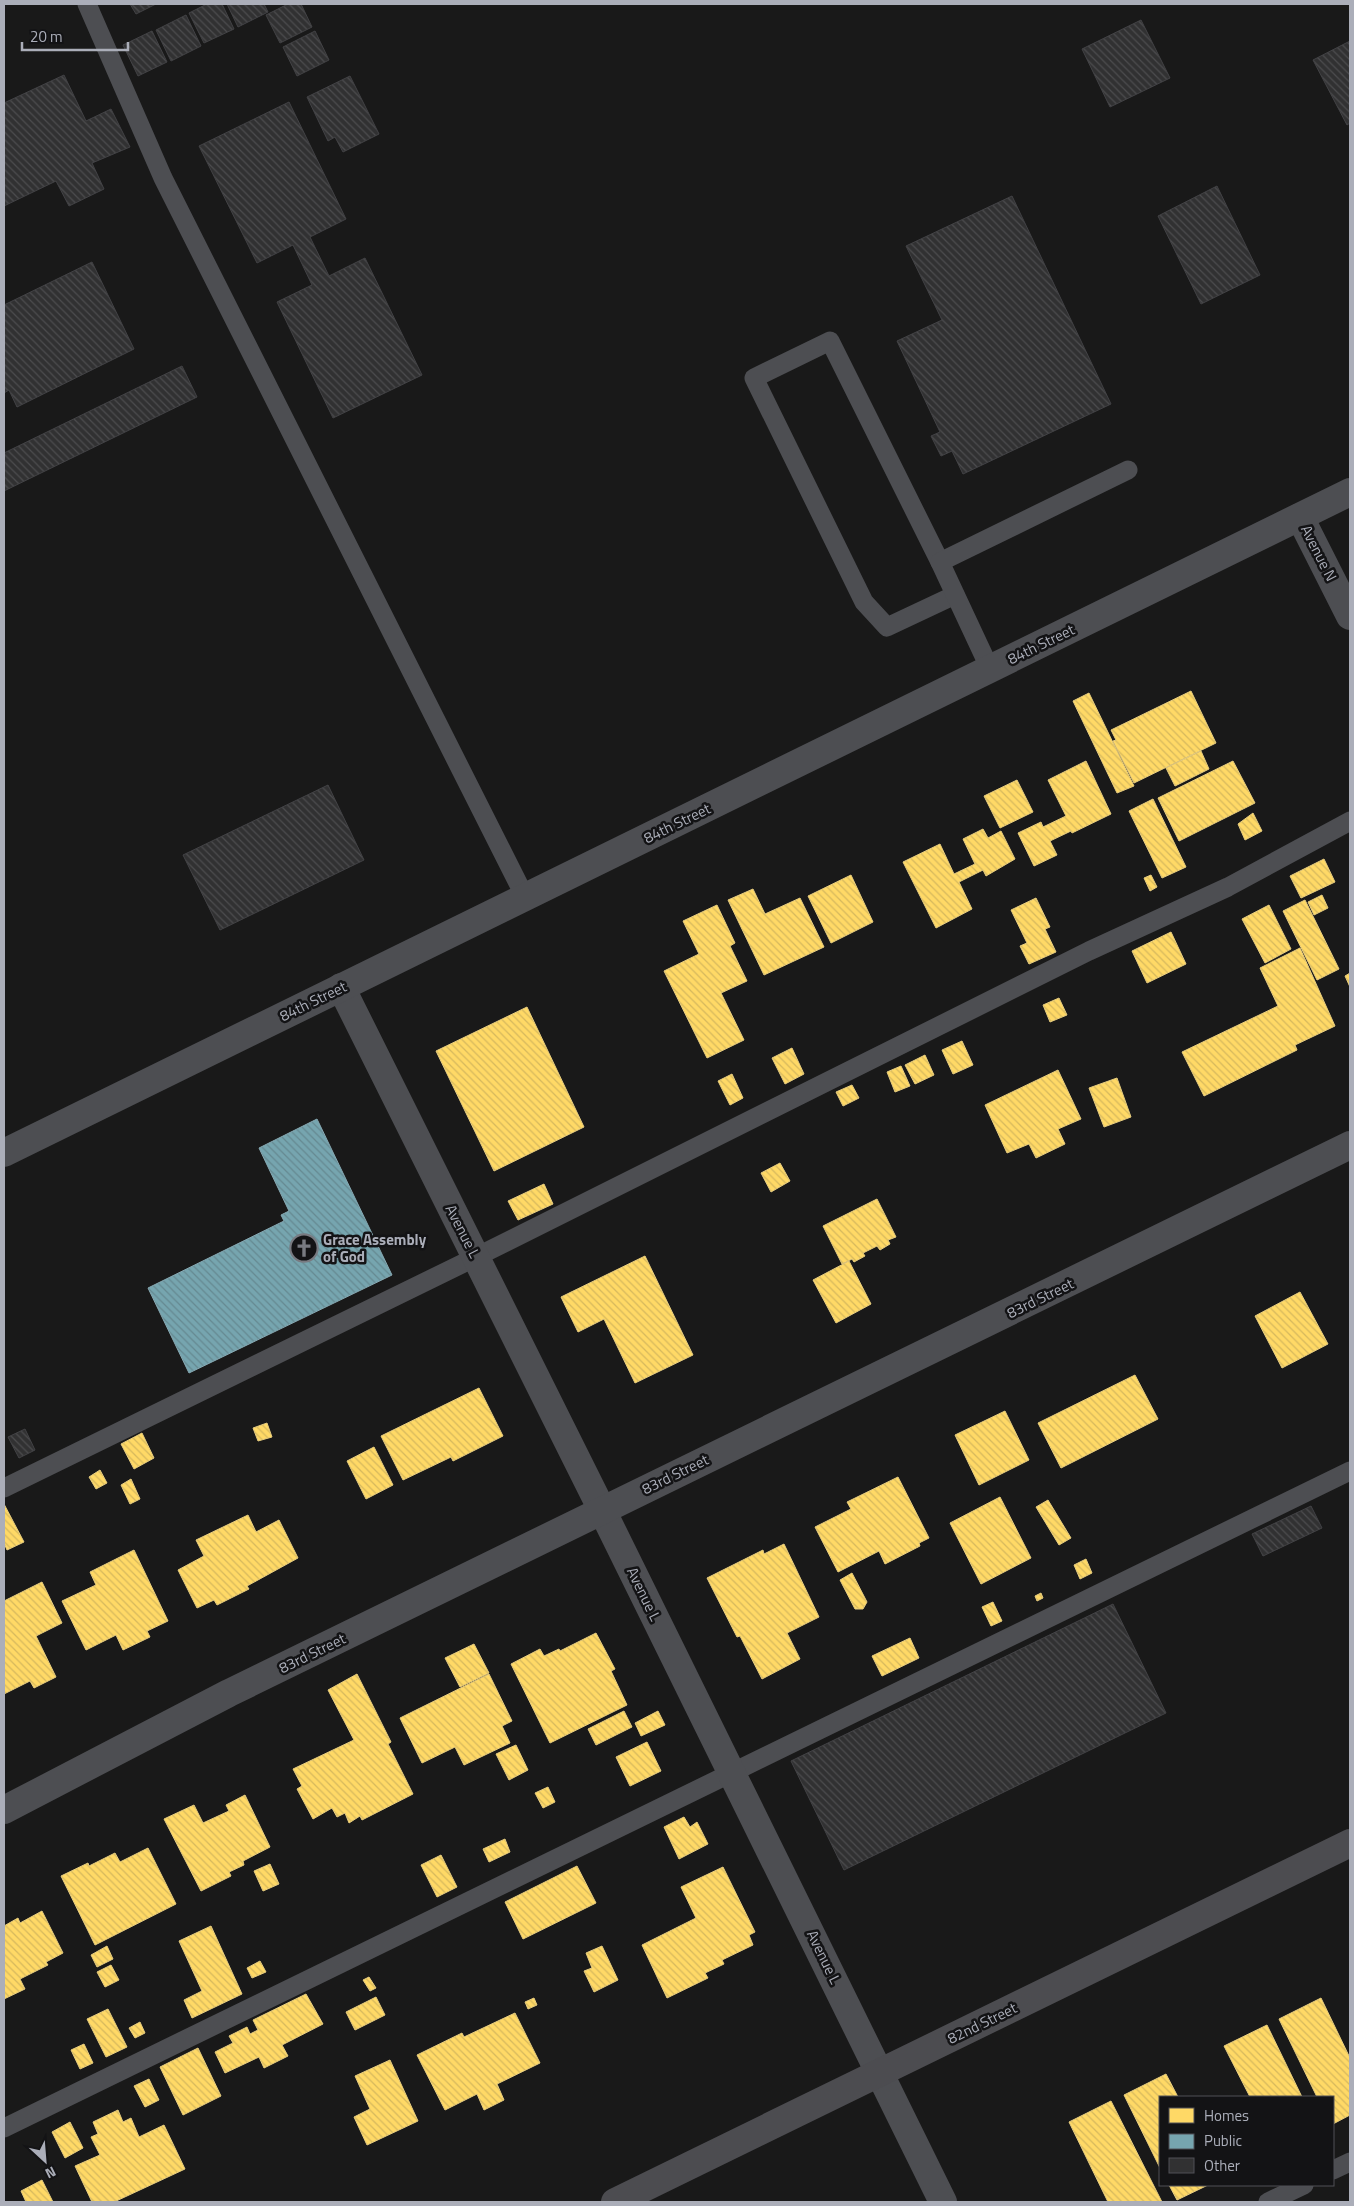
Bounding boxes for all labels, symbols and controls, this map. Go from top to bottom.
scale bar [22,20,129,52]
text: 20 m [30,25,63,48]
street label: Avenue N [1295,521,1343,585]
street label: 84th Street [1004,618,1079,670]
street label: 84th Street [640,797,715,849]
street label: 84th Street [276,975,351,1027]
street label: Avenue L [440,1200,486,1262]
place label: Grace Assembly of God [323,1228,427,1268]
church icon: Grace Assembly of God [289,1233,319,1263]
street label: 83rd Street [1003,1272,1078,1324]
street label: 83rd Street [638,1448,713,1500]
street label: Avenue L [621,1563,667,1625]
street label: 83rd Street [275,1627,350,1679]
street label: Avenue L [801,1926,847,1988]
street label: 82nd Street [943,1996,1021,2050]
legend [1159,2096,1334,2186]
text: Homes [1204,2104,1249,2127]
text: Public [1204,2129,1242,2152]
north arrow [20,2136,70,2186]
text: Other [1204,2154,1240,2177]
text: N [42,2162,60,2185]

